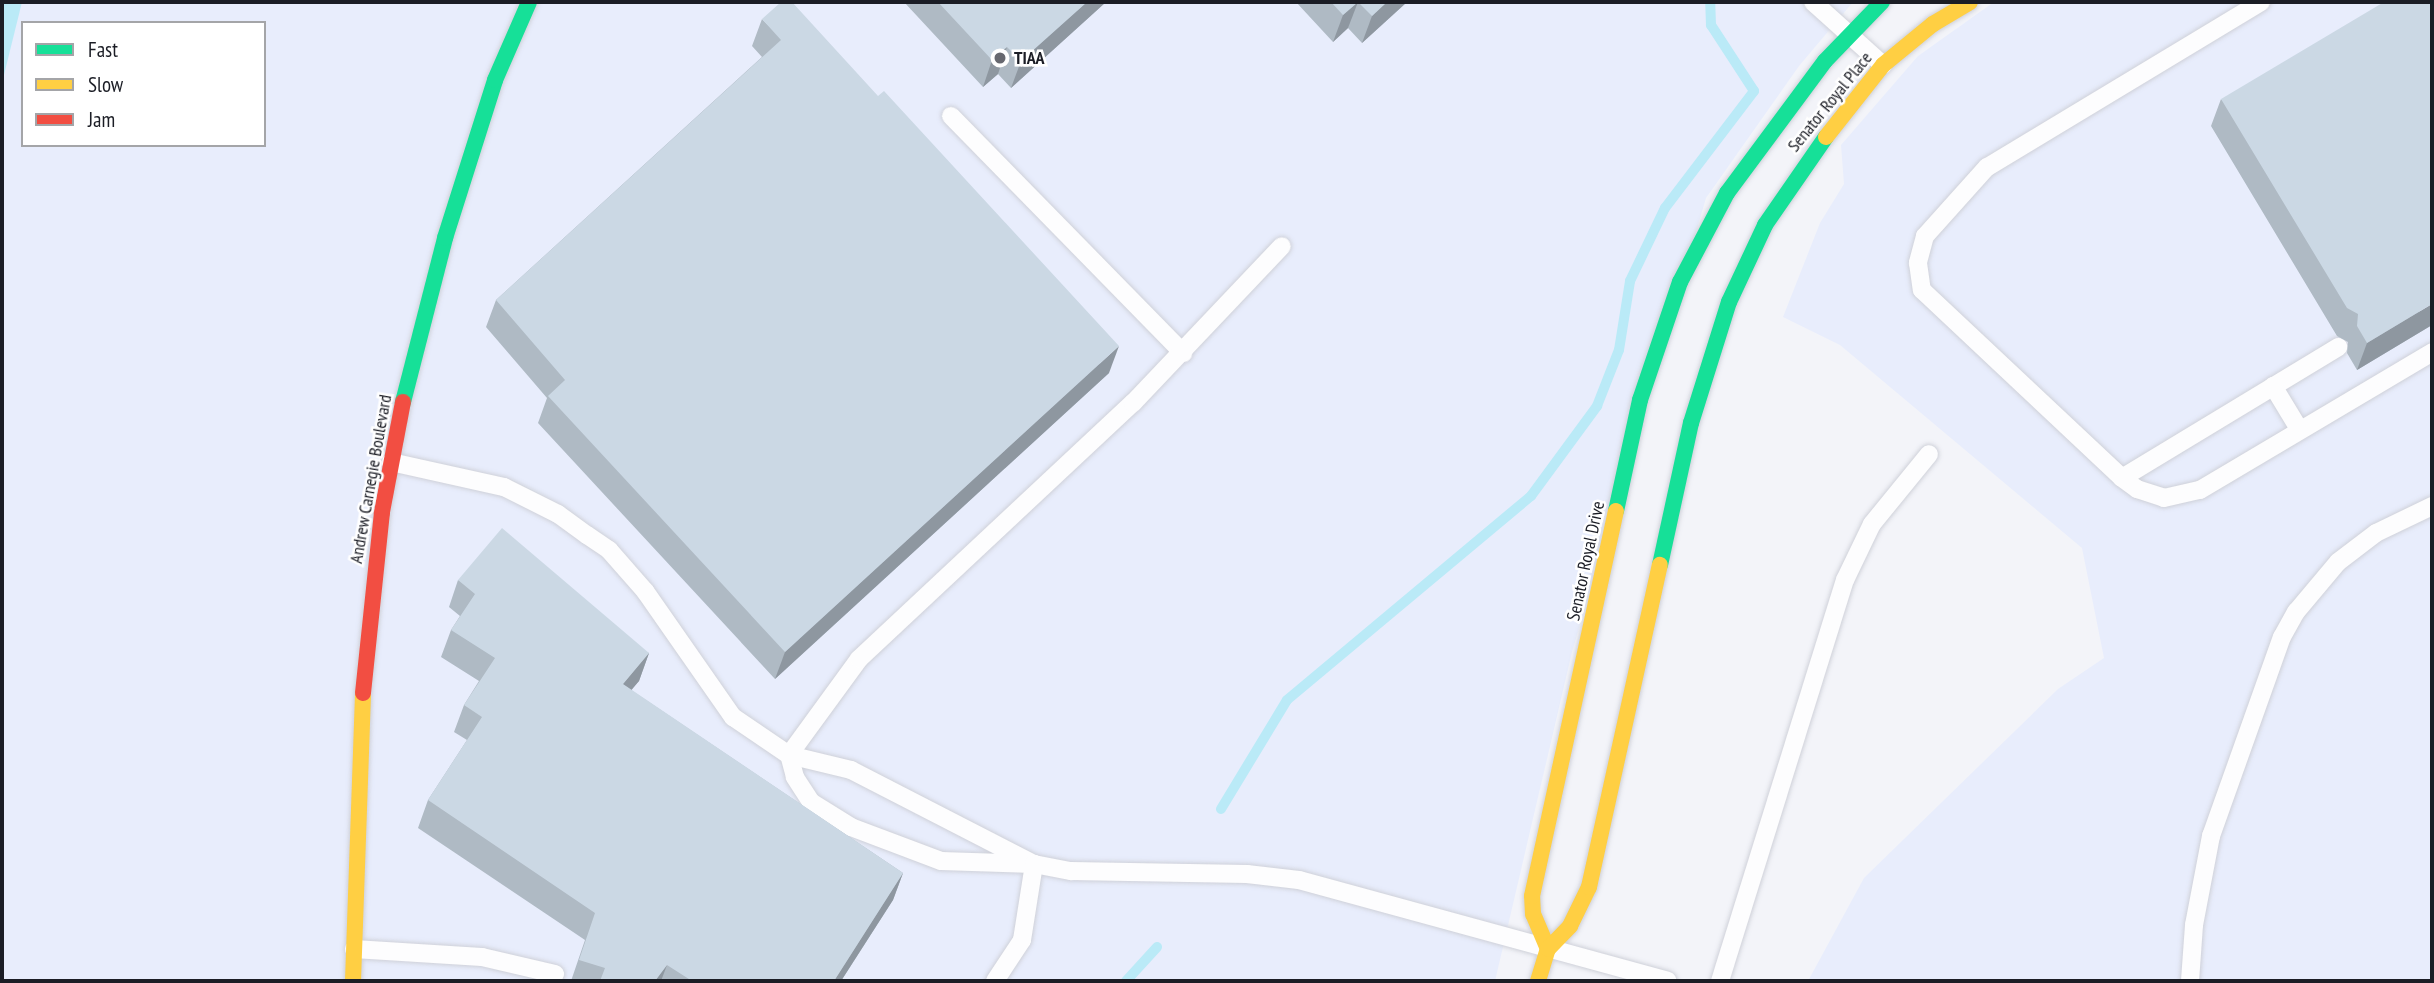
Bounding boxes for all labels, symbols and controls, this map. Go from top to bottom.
legend [21,21,266,147]
text: Fast [88,36,118,63]
place label: TIAA [1014,47,1045,69]
street label: Senator Royal Place [1783,48,1877,156]
marker: TIAA [992,50,1008,66]
text: Slow [88,71,123,98]
text: Jam [88,106,115,133]
street label: Andrew Carnegie Boulevard [345,393,397,565]
street label: Senator Royal Drive [1563,499,1609,623]

